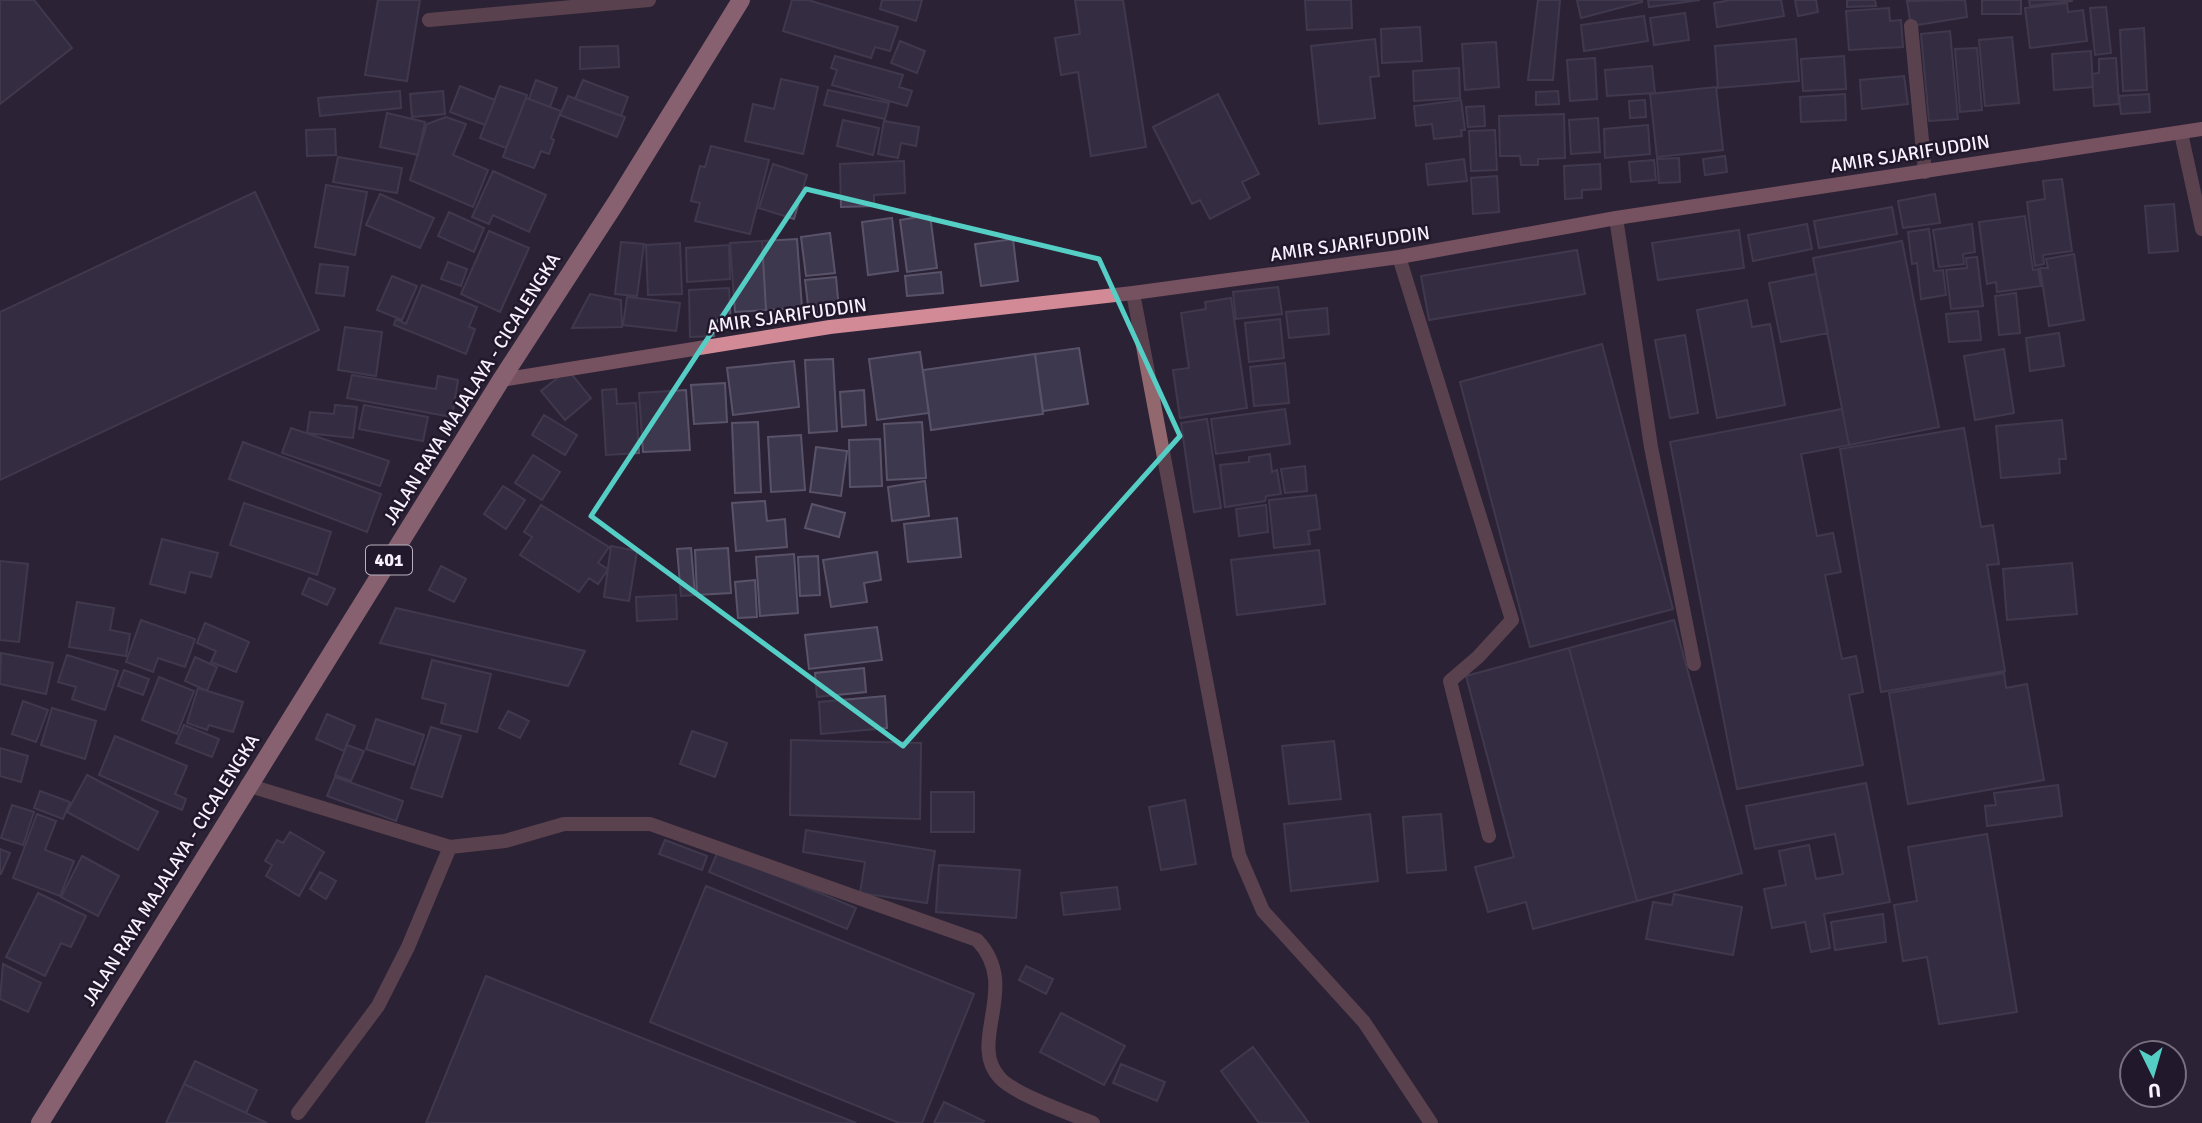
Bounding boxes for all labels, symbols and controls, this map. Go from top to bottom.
street label: AMIR SJARIFUDDIN [1829,130,1991,178]
street label: AMIR SJARIFUDDIN [1269,221,1431,267]
street label: JALAN RAYA MAJALAYA - CICALENGKA [378,248,566,529]
street label: AMIR SJARIFUDDIN [706,293,868,339]
road number: 401 [366,546,412,574]
street label: JALAN RAYA MAJALAYA - CICALENGKA [77,729,265,1010]
north arrow [2118,1039,2188,1109]
text: U [2147,1077,2162,1102]

